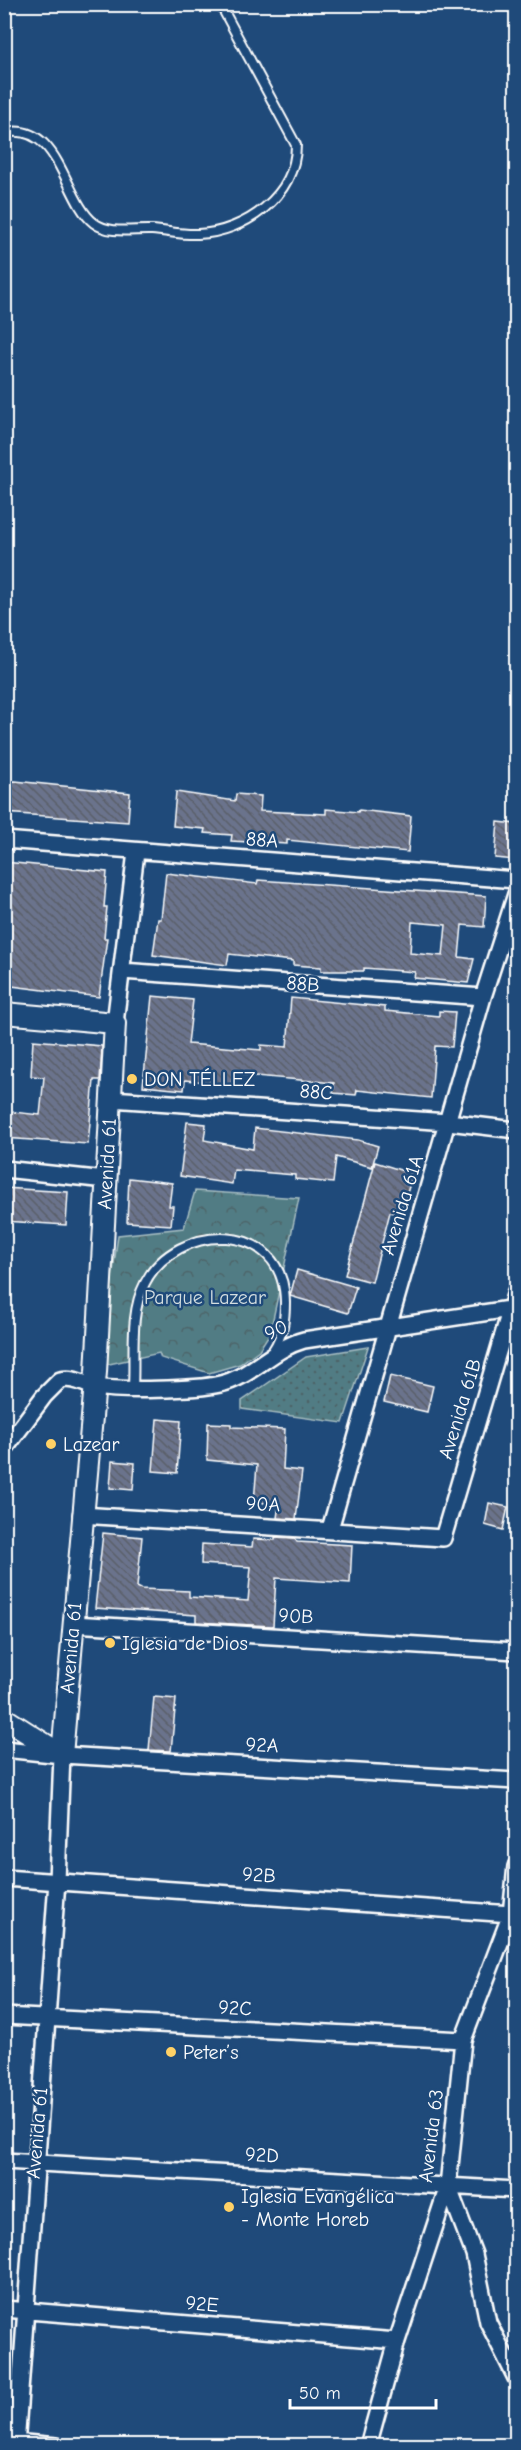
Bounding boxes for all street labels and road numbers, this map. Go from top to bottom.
street label: 88A [245,827,279,853]
street label: 88B [286,971,320,997]
street label: 88C [299,1079,333,1105]
street label: Avenida 61 [93,1118,121,1210]
street label: Avenida 61A [376,1152,428,1258]
street label: 90 [261,1315,291,1345]
street label: Avenida 61B [434,1356,486,1462]
street label: 90A [245,1492,281,1516]
street label: Avenida 61 [56,1601,86,1695]
street label: 90B [278,1604,314,1628]
street label: 92A [245,1733,279,1757]
street label: 92B [241,1862,277,1888]
street label: 92C [218,1996,252,2020]
street label: Avenida 61 [22,2086,52,2180]
street label: Avenida 63 [414,2088,448,2184]
street label: 92D [245,2143,279,2167]
street label: 92E [184,2291,220,2317]

